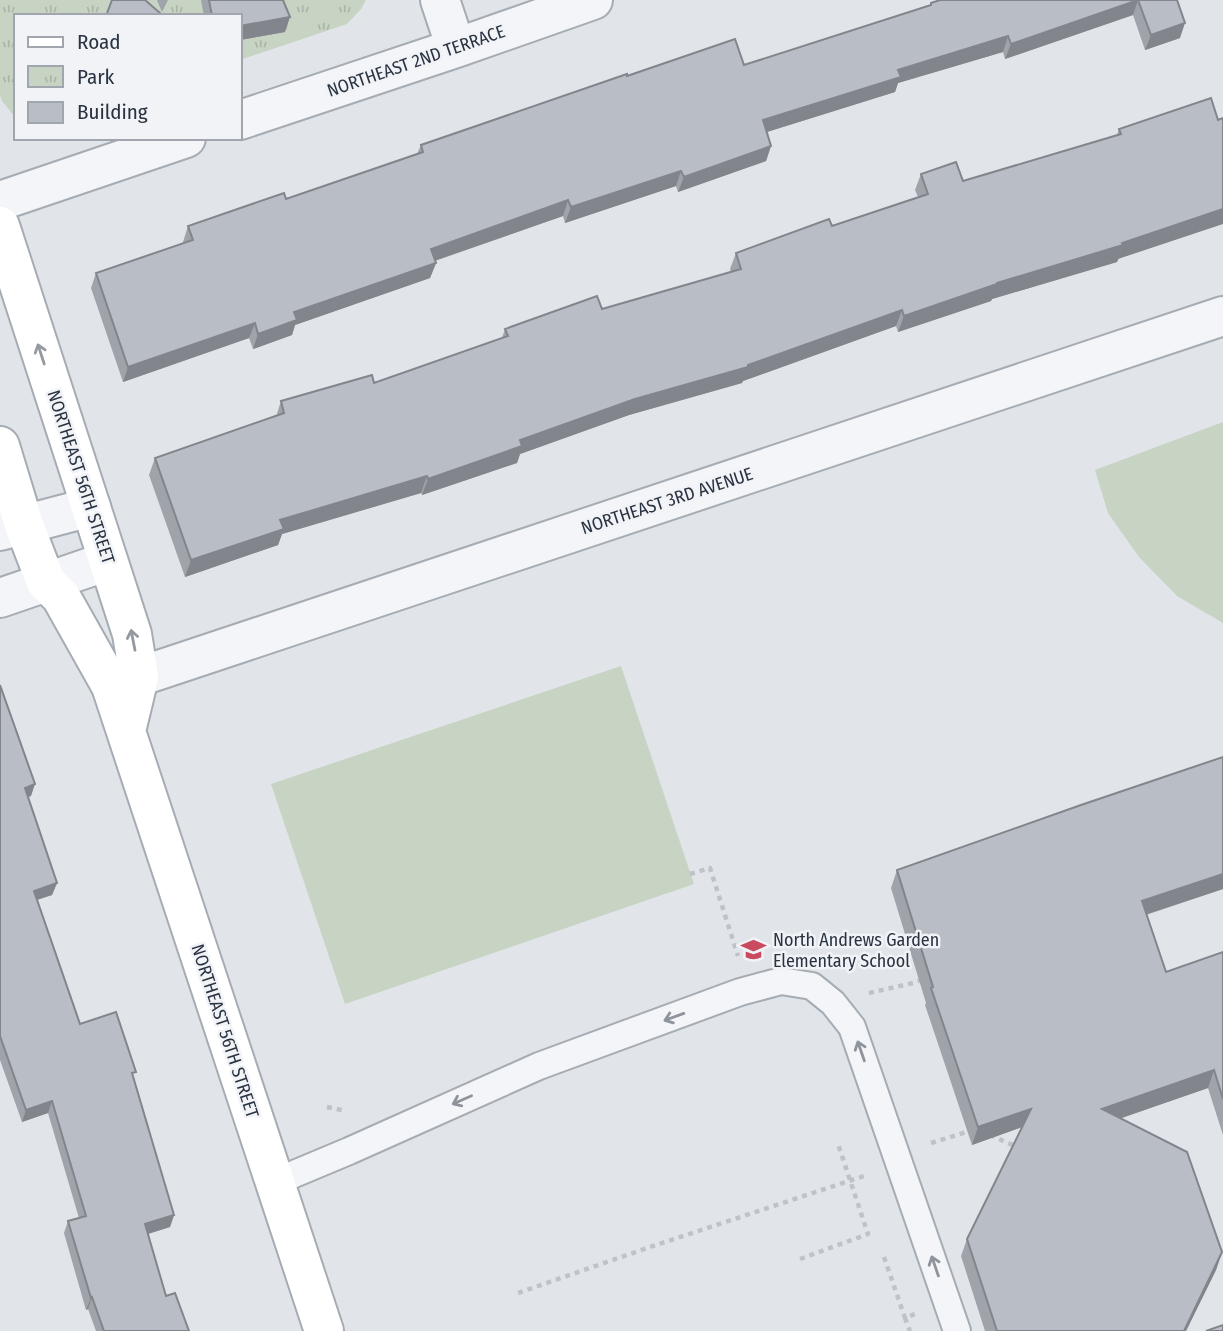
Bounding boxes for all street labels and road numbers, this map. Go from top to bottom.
street label: NORTHEAST 2ND TERRACE [324,20,508,102]
street label: NORTHEAST 56TH STREET [42,387,120,567]
street label: NORTHEAST 3RD AVENUE [578,463,756,539]
street label: NORTHEAST 56TH STREET [186,941,264,1121]

